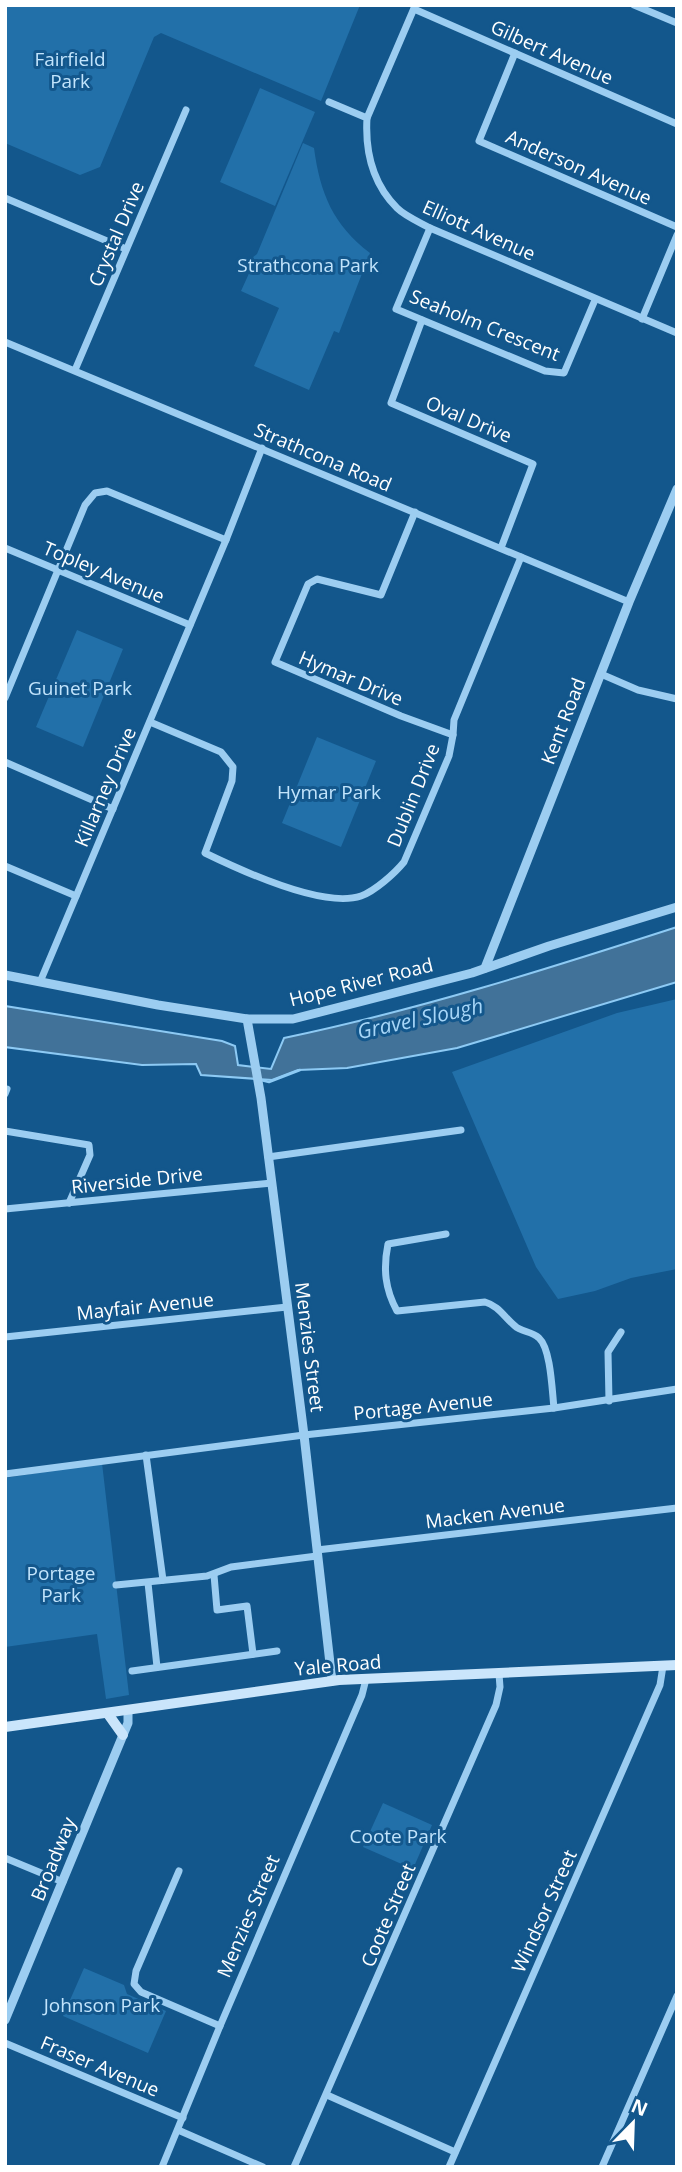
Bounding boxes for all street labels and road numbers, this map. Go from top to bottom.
street label: Gilbert Avenue [487,13,617,91]
street label: Anderson Avenue [502,123,656,211]
street label: Crystal Drive [82,177,150,291]
street label: Elliott Avenue [418,194,540,266]
street label: Seaholm Crescent [406,283,564,367]
street label: Oval Drive [422,389,516,449]
street label: Strathcona Road [250,416,396,498]
street label: Topley Avenue [39,535,169,609]
street label: Hymar Drive [295,644,407,712]
street label: Kent Road [535,674,591,768]
street label: Killarney Drive [68,723,142,851]
street label: Dublin Drive [380,739,446,851]
street label: Hope River Road [286,952,436,1012]
street label: Riverside Drive [70,1160,204,1200]
street label: Menzies Street [289,1280,331,1414]
street label: Mayfair Avenue [75,1286,215,1326]
street label: Portage Avenue [352,1386,494,1426]
street label: Macken Avenue [424,1492,566,1534]
street label: Yale Road [294,1648,382,1682]
street label: Broadway [24,1813,82,1905]
street label: Windsor Street [505,1845,583,1977]
street label: Menzies Street [210,1850,286,1981]
street label: Coote Street [354,1859,422,1971]
street label: Fraser Avenue [37,2029,163,2103]

